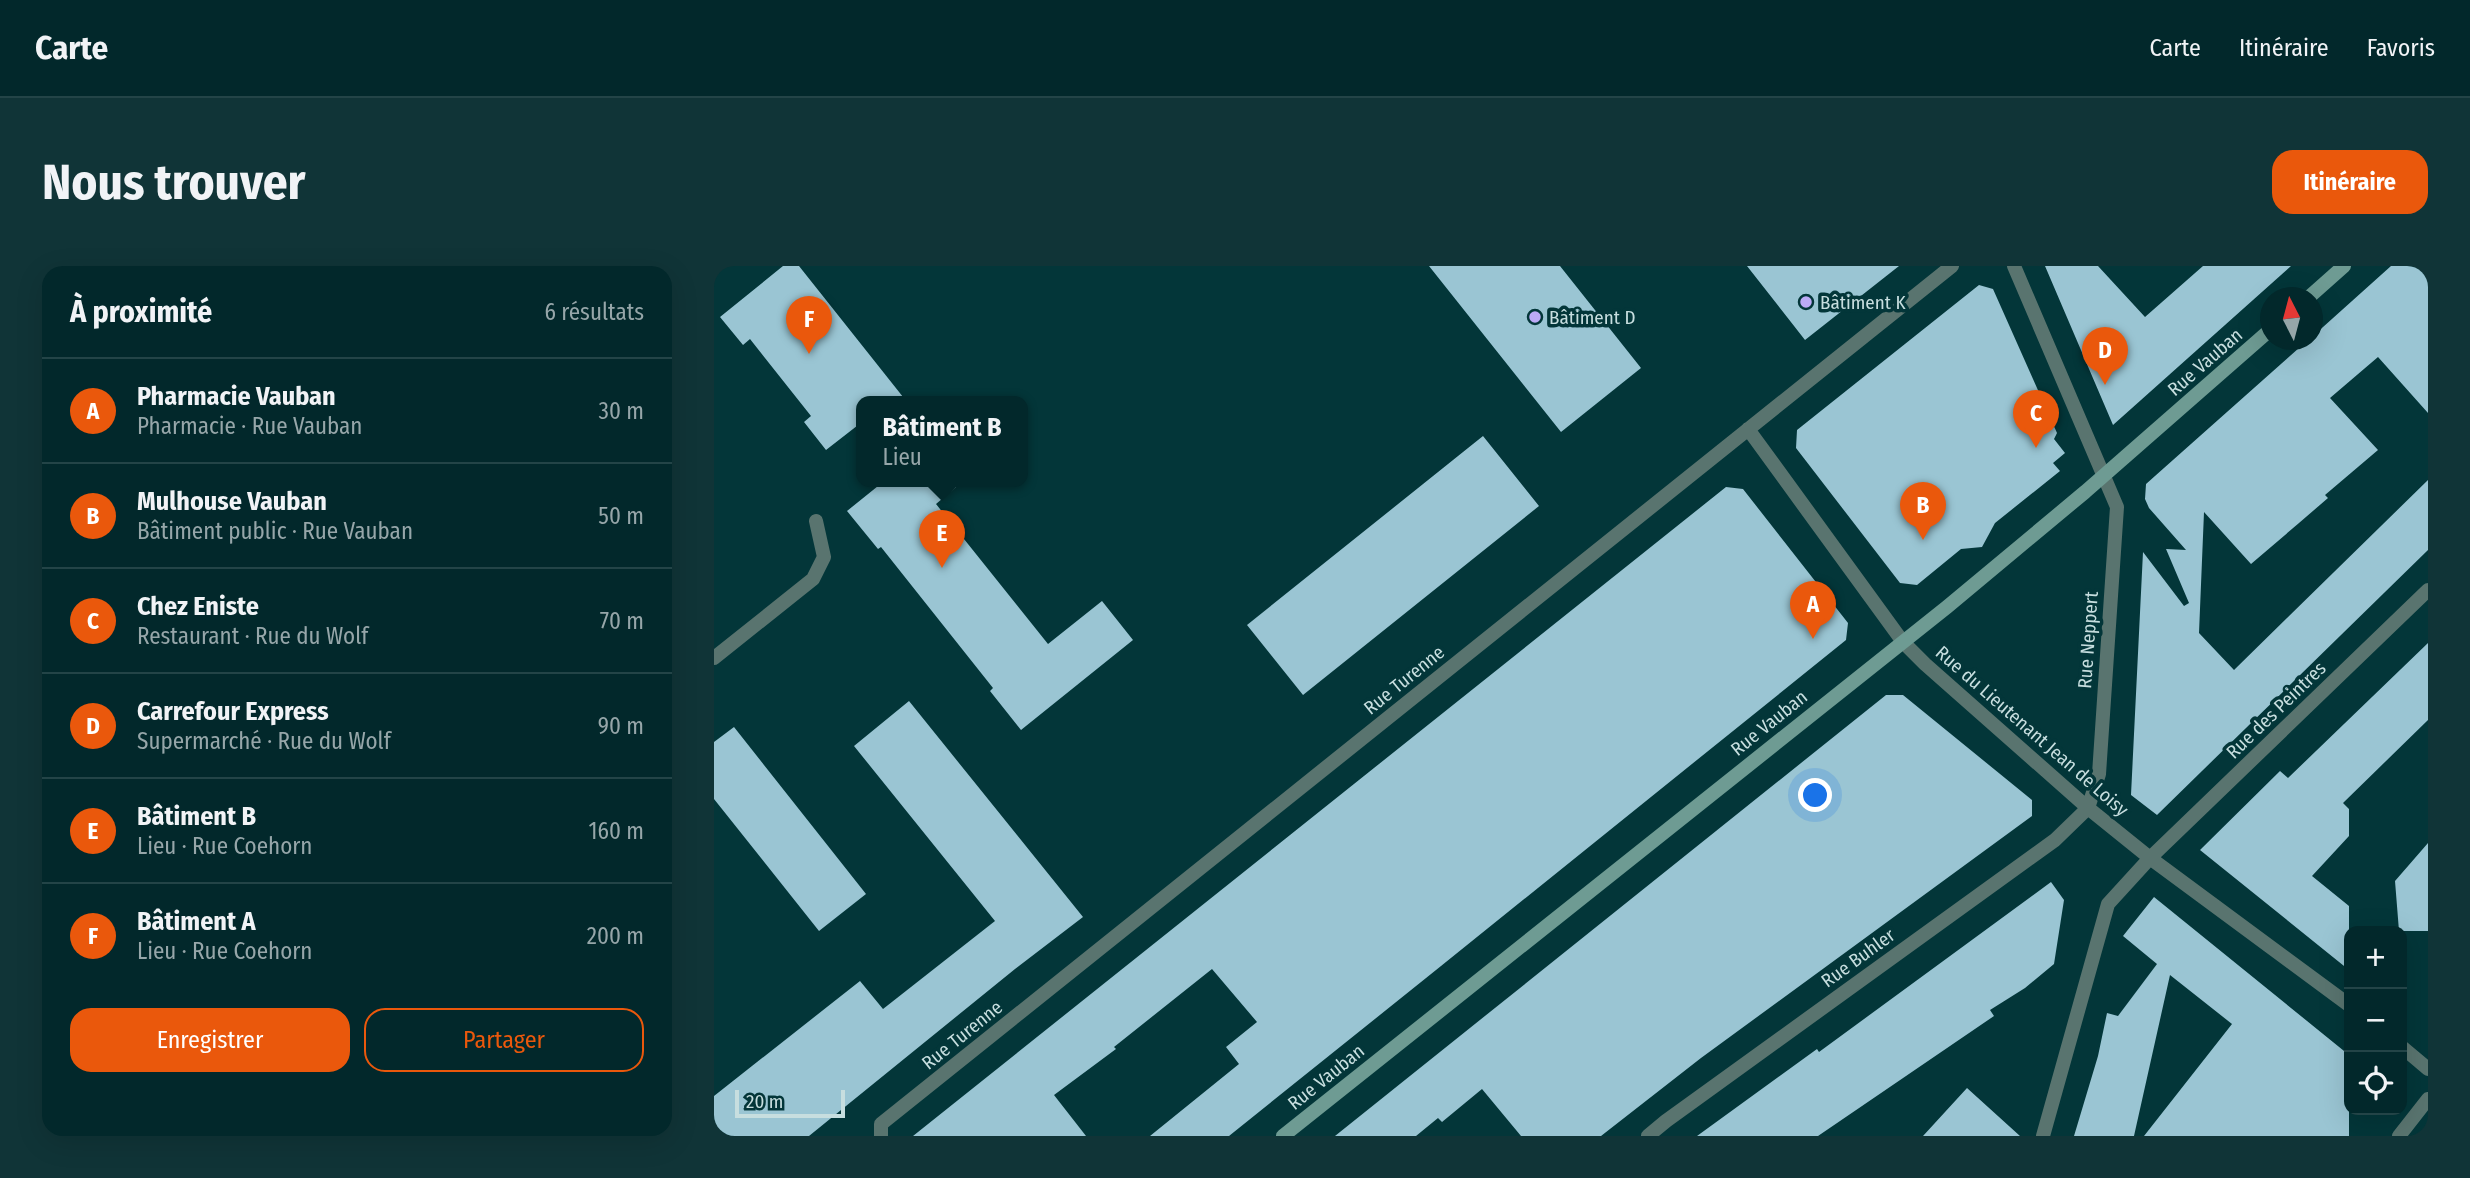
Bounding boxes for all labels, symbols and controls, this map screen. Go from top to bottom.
text: Carte [35,28,108,68]
text: Carte [2150,34,2201,62]
text: Itinéraire [2239,34,2329,62]
text: Favoris [2367,34,2435,62]
button: Itinéraire [2272,150,2428,214]
text: Nous trouver [42,153,305,212]
north arrow [2260,287,2323,350]
place label: Bâtiment K [1820,291,1906,314]
text: À proximité [70,294,212,330]
marker: Bâtiment K [1798,294,1814,310]
pin: F [786,296,832,354]
text: 6 résultats [545,298,644,326]
place label: Bâtiment D [1549,306,1635,329]
marker: Bâtiment D [1527,309,1543,325]
street label: Rue Vauban [2163,323,2247,401]
pin: D [2082,327,2128,385]
text: Pharmacie Vauban [137,381,336,412]
pin: C [2013,390,2059,448]
popup [856,396,1028,487]
text: A [87,397,99,425]
text: 30 m [599,397,644,425]
text: Pharmacie · Rue Vauban [137,412,362,440]
text: Bâtiment B [882,412,1002,443]
text: Lieu [882,443,922,471]
pin: B [1900,482,1946,540]
text: Mulhouse Vauban [137,486,327,517]
text: B [87,502,99,530]
text: 50 m [598,502,644,530]
pin: E [919,510,965,568]
text: Bâtiment public · Rue Vauban [137,517,413,545]
pin: A [1790,581,1836,639]
street label: Rue Neppert [2073,590,2103,689]
text: Chez Eniste [137,591,259,622]
text: C [87,607,99,635]
text: 70 m [600,607,644,635]
text: Restaurant · Rue du Wolf [137,622,368,650]
street label: Rue Turenne [1359,641,1449,719]
street label: Rue du Lieutenant Jean de Loisy [1931,641,2133,821]
street label: Rue des Peintres [2221,657,2331,763]
street label: Rue Vauban [1726,685,1812,761]
text: Carrefour Express [137,696,329,727]
text: D [86,712,100,740]
text: 90 m [598,712,644,740]
text: Supermarché · Rue du Wolf [137,727,391,755]
your location [1798,778,1832,812]
text: Bâtiment B [137,801,256,832]
text: E [88,817,98,845]
text: 160 m [589,817,644,845]
text: Lieu · Rue Coehorn [137,832,312,860]
text: Bâtiment A [137,906,256,937]
text: F [88,922,98,950]
text: 200 m [587,922,644,950]
street label: Rue Buhler [1817,923,1900,992]
map controls [2344,926,2407,1115]
button: + [2344,926,2407,989]
text: Lieu · Rue Coehorn [137,937,312,965]
button: − [2344,989,2407,1052]
street label: Rue Turenne [917,996,1007,1074]
button: Enregistrer [70,1008,350,1072]
button: Partager [364,1008,644,1072]
street label: Rue Vauban [1283,1039,1369,1115]
button: locate [2344,1052,2407,1115]
scale bar [735,1087,845,1119]
text: 20 m [746,1090,783,1113]

